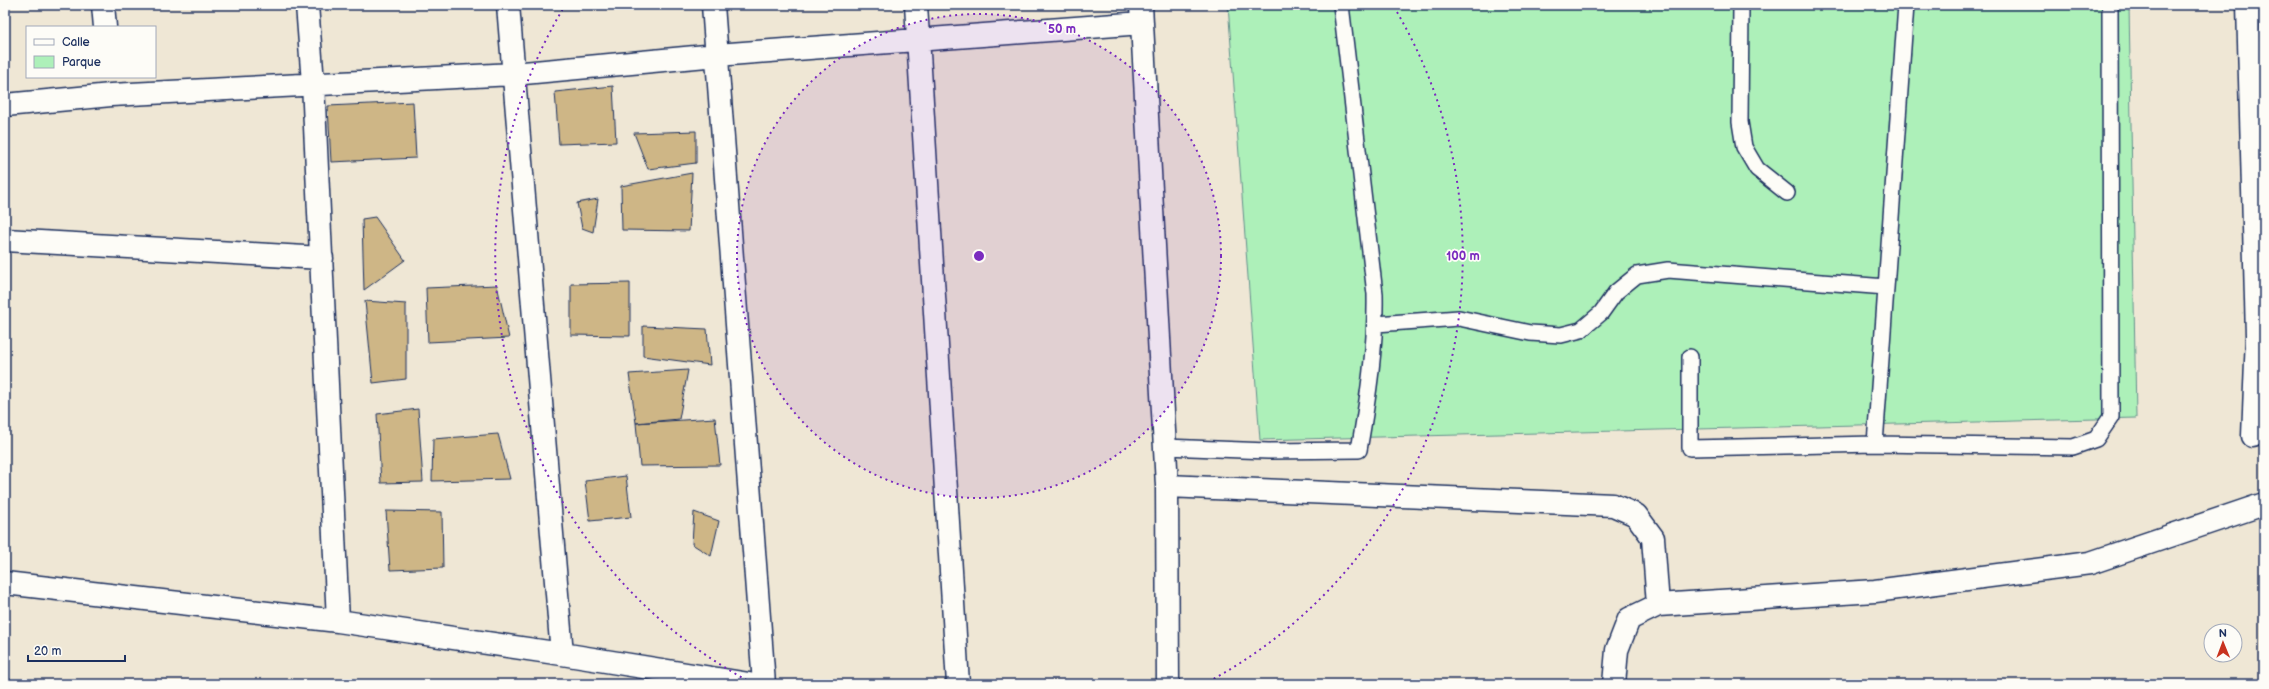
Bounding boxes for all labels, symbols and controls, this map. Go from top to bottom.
text: 50 m [1048,22,1076,37]
legend [26,26,156,78]
text: Calle [62,35,90,50]
text: Parque [62,55,101,70]
centre of rings [972,249,986,263]
text: 100 m [1446,249,1480,264]
north arrow [2203,623,2243,663]
text: N [2219,627,2227,640]
scale bar [28,637,125,663]
text: 20 m [34,644,61,659]

